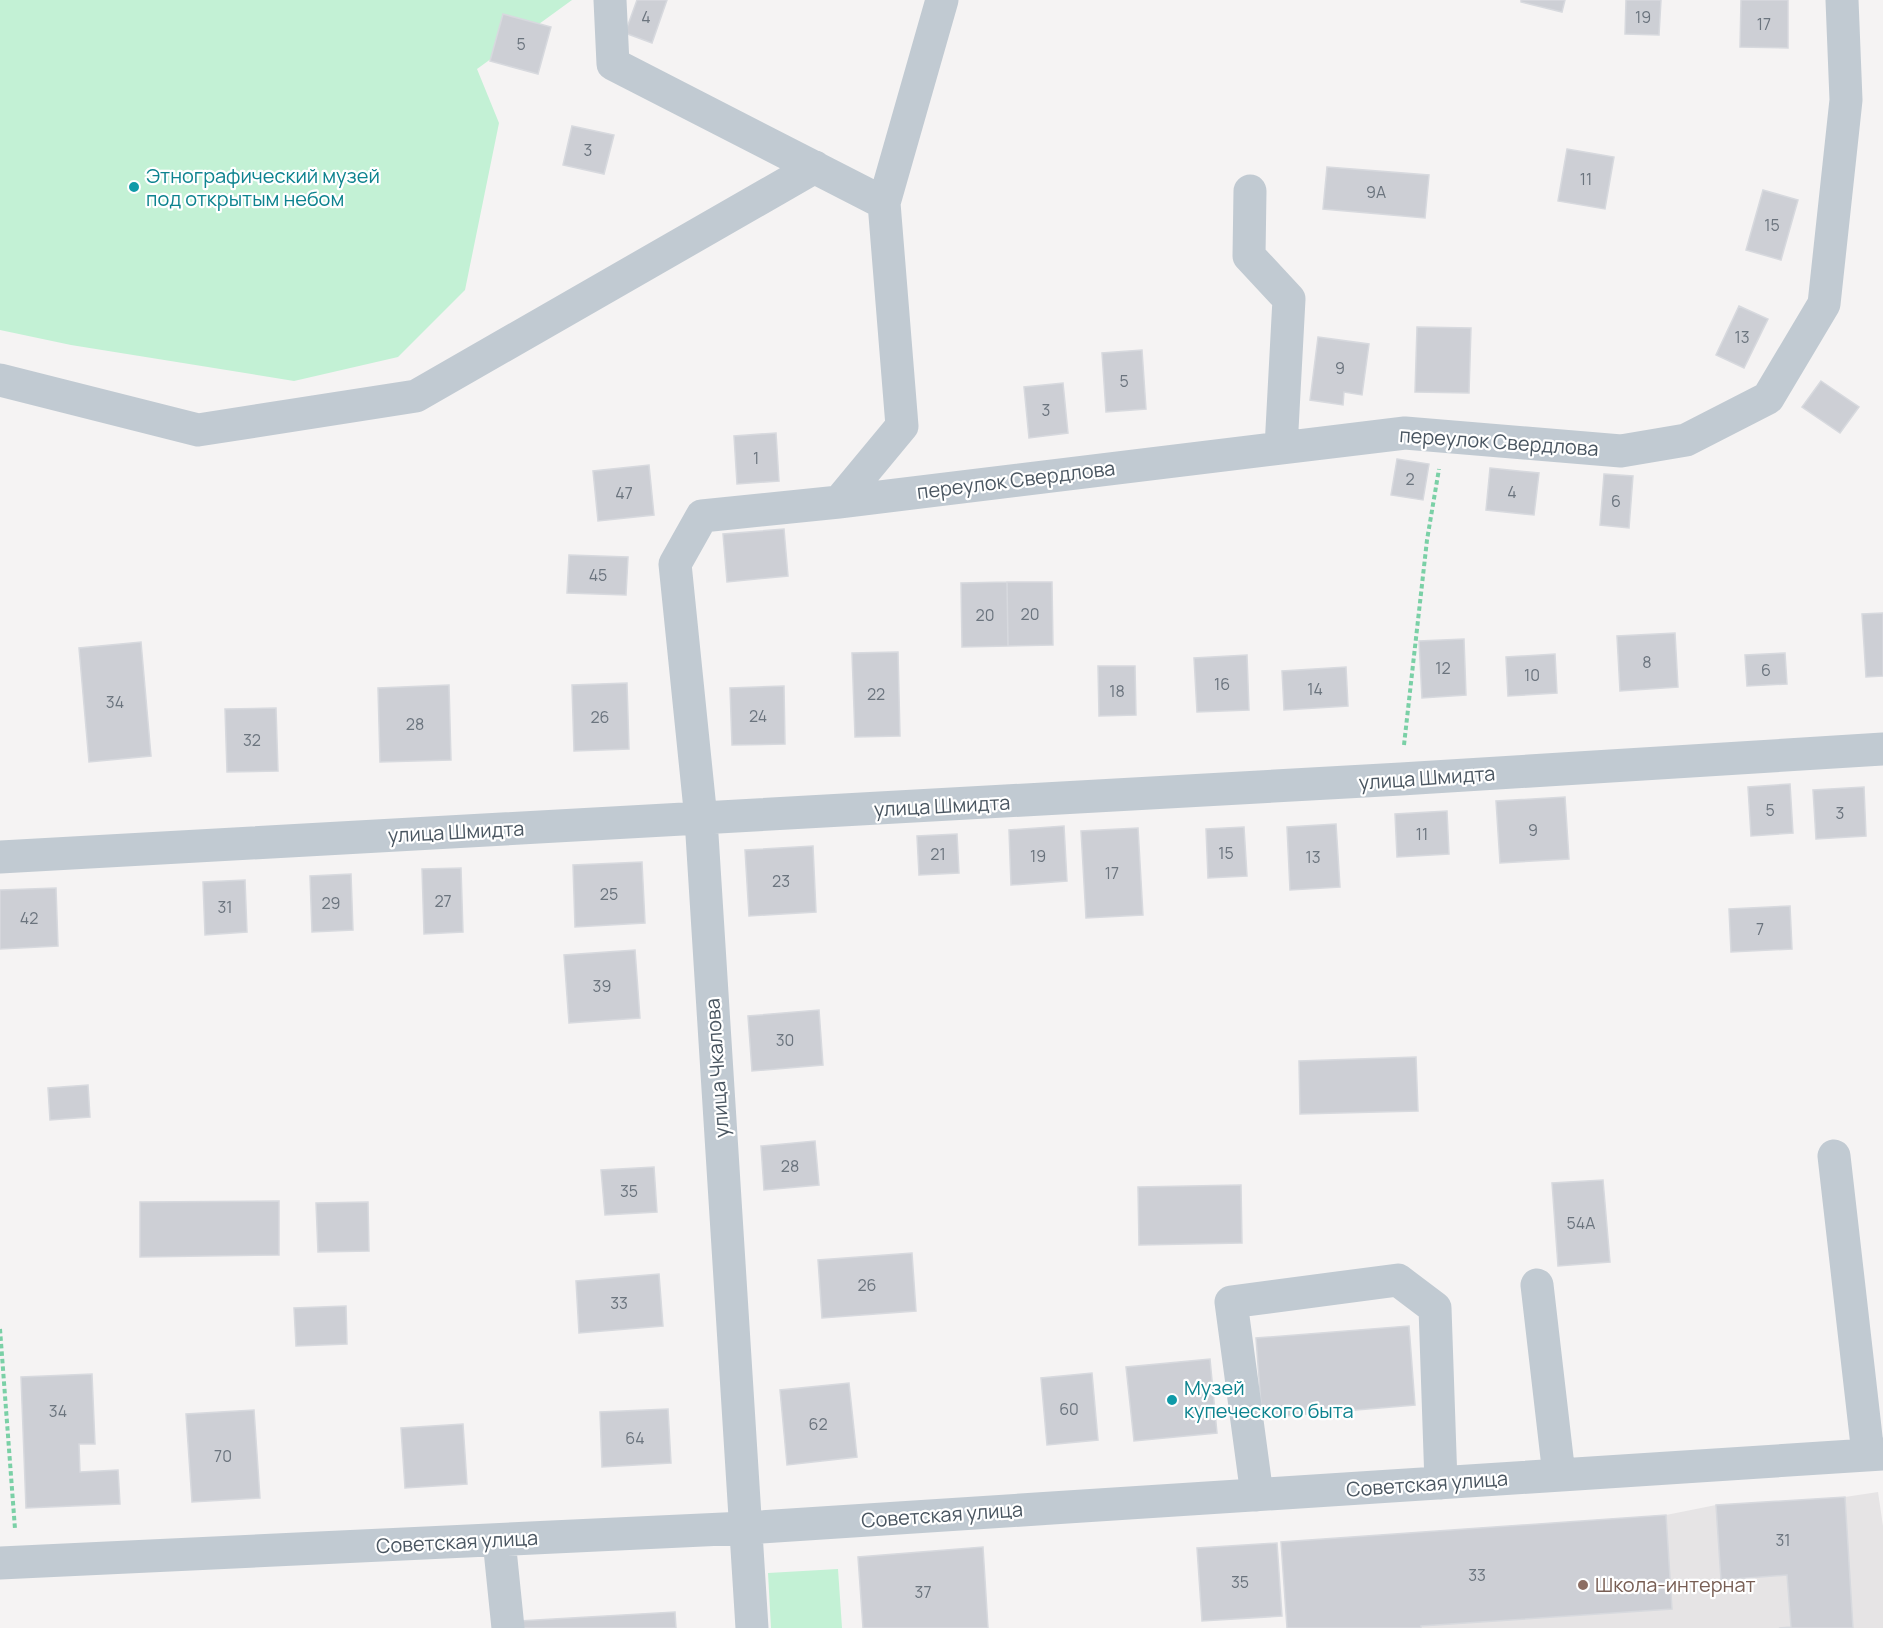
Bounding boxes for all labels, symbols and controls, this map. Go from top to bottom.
house number: 4 [641,6,651,28]
house number: 19 [1635,6,1651,28]
house number: 17 [1757,13,1771,35]
house number: 5 [516,33,526,55]
house number: 3 [584,139,592,161]
place label: Этнографический музей под открытым небом [146,162,380,212]
house number: 11 [1580,168,1592,190]
marker: Этнографический музей под открытым небом [127,180,141,194]
house number: 9А [1366,181,1386,203]
house number: 15 [1764,214,1780,236]
house number: 13 [1734,326,1750,348]
house number: 9 [1335,357,1345,379]
house number: 5 [1119,370,1129,392]
house number: 3 [1042,399,1050,421]
street label: переулок Свердлова [1399,421,1599,462]
house number: 1 [753,447,759,469]
street label: переулок Свердлова [915,454,1117,505]
house number: 2 [1405,468,1415,490]
house number: 4 [1507,481,1517,503]
house number: 47 [615,482,633,504]
house number: 6 [1611,490,1621,512]
house number: 45 [589,564,607,586]
house number: 20 [1021,603,1039,625]
house number: 20 [976,604,994,626]
house number: 8 [1642,651,1652,673]
house number: 12 [1435,657,1451,679]
house number: 6 [1761,659,1771,681]
house number: 10 [1524,664,1540,686]
house number: 16 [1214,673,1230,695]
house number: 14 [1307,678,1323,700]
house number: 18 [1109,680,1125,702]
house number: 22 [867,683,885,705]
house number: 34 [106,691,124,713]
house number: 24 [749,705,767,727]
house number: 26 [590,706,610,728]
house number: 28 [406,713,424,735]
house number: 32 [243,729,261,751]
street label: улица Шмидта [1358,759,1496,796]
street label: улица Шмидта [873,788,1011,823]
house number: 5 [1765,799,1775,821]
house number: 3 [1836,802,1844,824]
street label: улица Шмидта [387,814,525,849]
house number: 9 [1528,819,1538,841]
house number: 11 [1416,823,1428,845]
house number: 15 [1218,842,1234,864]
house number: 21 [930,843,946,865]
house number: 19 [1030,845,1046,867]
house number: 13 [1305,846,1321,868]
house number: 17 [1105,862,1119,884]
house number: 23 [772,870,790,892]
house number: 25 [600,883,618,905]
house number: 27 [434,890,452,912]
house number: 29 [321,892,341,914]
house number: 31 [217,896,233,918]
house number: 42 [20,907,38,929]
house number: 7 [1756,918,1764,940]
house number: 39 [593,975,611,997]
street label: улица Чкалова [698,997,735,1139]
house number: 30 [776,1029,794,1051]
house number: 28 [781,1155,799,1177]
house number: 35 [620,1180,638,1202]
house number: 54А [1567,1212,1595,1234]
house number: 26 [857,1274,877,1296]
house number: 33 [610,1292,628,1314]
place label: Музей купеческого быта [1184,1374,1354,1424]
marker: Музей купеческого быта [1165,1393,1179,1407]
house number: 60 [1059,1398,1079,1420]
house number: 34 [49,1400,67,1422]
house number: 62 [808,1413,828,1435]
house number: 64 [625,1427,645,1449]
house number: 70 [214,1445,232,1467]
street label: Советская улица [1345,1464,1509,1503]
street label: Советская улица [860,1495,1024,1534]
street label: Советская улица [375,1524,539,1559]
house number: 31 [1775,1529,1791,1551]
house number: 33 [1468,1564,1486,1586]
house number: 35 [1231,1571,1249,1593]
place label: Школа-интернат [1595,1571,1756,1598]
marker: Школа-интернат [1576,1578,1590,1592]
house number: 37 [915,1581,931,1603]

